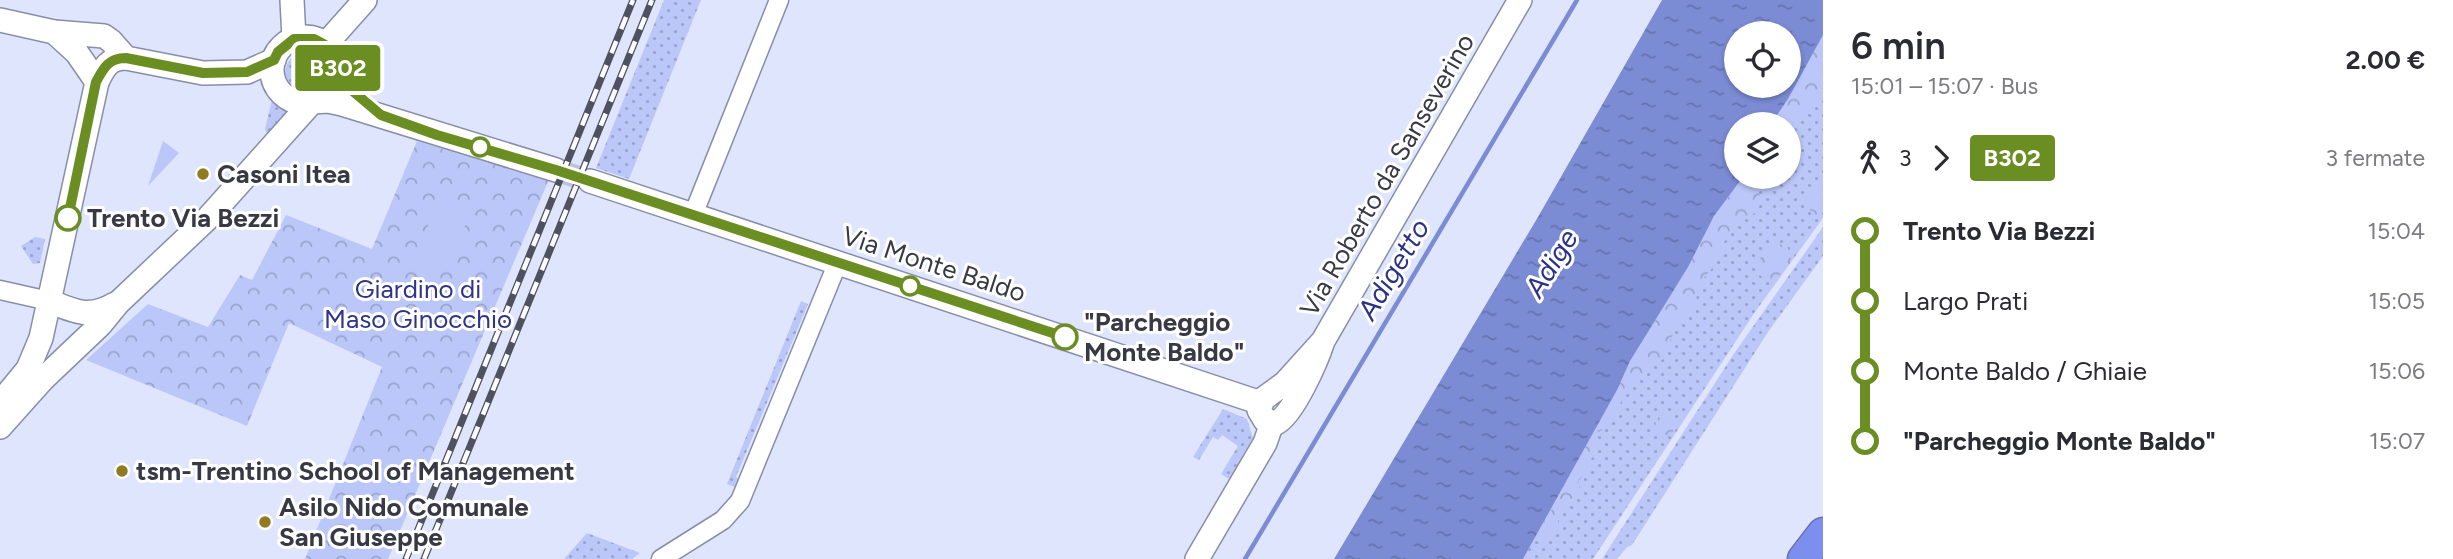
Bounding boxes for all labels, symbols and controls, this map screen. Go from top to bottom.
map controls [1724,21,1801,189]
button: locate [1724,21,1801,98]
text: 6 min [1851,23,1946,69]
street label: Via Roberto da Sanseverino [1293,28,1481,322]
text: 2.00 € [2346,44,2425,76]
line badge: B302 [289,45,387,91]
text: B302 [309,53,367,82]
text: 15:01 – 15:07 · Bus [1851,72,2038,100]
button: layers [1724,112,1801,189]
unlabelled marker [470,137,490,157]
icon: walk [1851,139,1889,177]
icon: forward [1922,139,1960,177]
text: B302 [1984,143,2041,172]
text: 3 [1899,144,1912,172]
text: 3 fermate [2326,144,2425,172]
place label: Casoni Itea [217,158,351,190]
marker: Casoni Itea [195,166,211,182]
place label: Trento Via Bezzi [87,202,279,234]
marker: Trento Via Bezzi [55,205,81,231]
water label: Adigetto [1349,212,1436,326]
text: Trento Via Bezzi [1903,215,2095,247]
text: 15:04 [2367,217,2425,245]
street label: Via Monte Baldo [838,219,1030,309]
water label: Adige [1517,223,1585,304]
park label: Giardino di Maso Ginocchio [324,273,512,335]
unlabelled marker [900,276,920,296]
text: Largo Prati [1903,285,2028,317]
text: 15:05 [2368,287,2425,315]
place label: "Parcheggio Monte Baldo" [1084,306,1244,368]
marker: "Parcheggio Monte Baldo" [1052,324,1078,350]
text: Monte Baldo / Ghiaie [1903,355,2147,387]
text: 15:06 [2369,357,2425,385]
text: "Parcheggio Monte Baldo" [1903,425,2216,457]
text: 15:07 [2369,427,2425,455]
place label: tsm-Trentino School of Management [136,455,575,487]
marker: tsm-Trentino School of Management [114,463,130,479]
place label: Asilo Nido Comunale San Giuseppe [279,491,529,553]
marker: Asilo Nido Comunale San Giuseppe [257,514,273,530]

